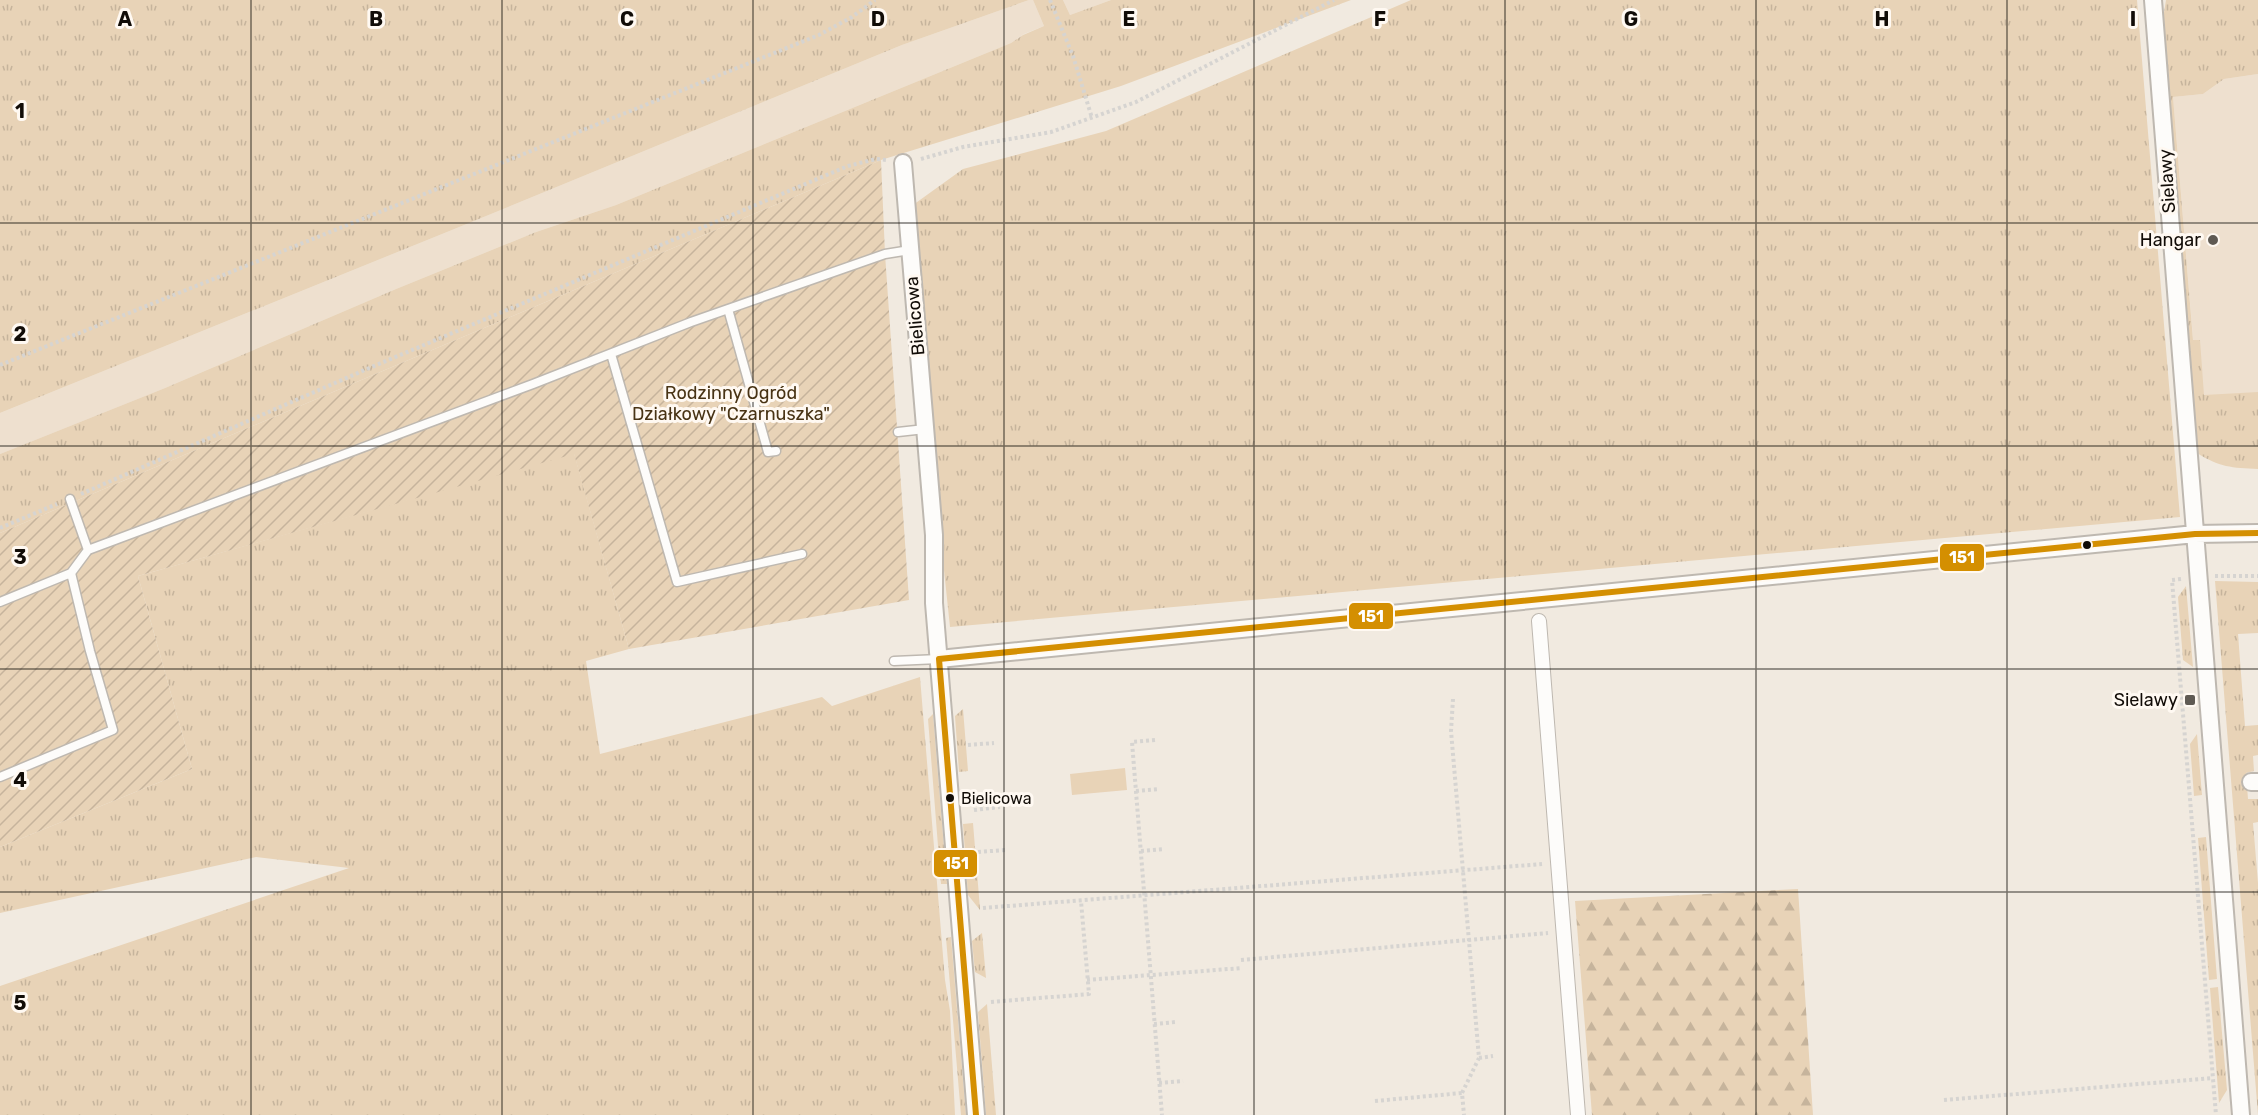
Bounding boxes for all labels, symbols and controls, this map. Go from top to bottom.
text: A [118,7,133,31]
text: B [369,7,383,31]
text: C [620,7,634,31]
text: D [871,7,885,31]
text: E [1123,7,1135,31]
text: F [1374,7,1386,31]
text: G [1624,7,1638,31]
text: H [1875,7,1889,31]
text: I [2130,7,2136,31]
text: 1 [15,99,25,123]
street label: Sielawy [2154,148,2180,214]
place label: Hangar [2140,229,2201,251]
marker: Hangar [2206,233,2220,247]
street label: Bielicowa [901,276,929,356]
text: 2 [14,322,27,346]
park label: Rodzinny Ogród Działkowy "Czarnuszka" [632,382,830,425]
unlabelled marker [2081,539,2093,551]
line badge: 151 [1939,543,1985,572]
text: 3 [13,545,27,569]
text: 151 [1949,548,1975,567]
line badge: 151 [1348,602,1394,630]
text: 151 [1358,607,1384,626]
place label: Sielawy [2114,689,2178,711]
marker: Sielawy [2183,693,2197,707]
text: 4 [13,768,27,792]
place label: Bielicowa [961,789,1032,808]
marker: Bielicowa [944,792,956,804]
line badge: 151 [933,849,978,878]
text: 151 [943,854,969,873]
text: 5 [14,991,27,1015]

